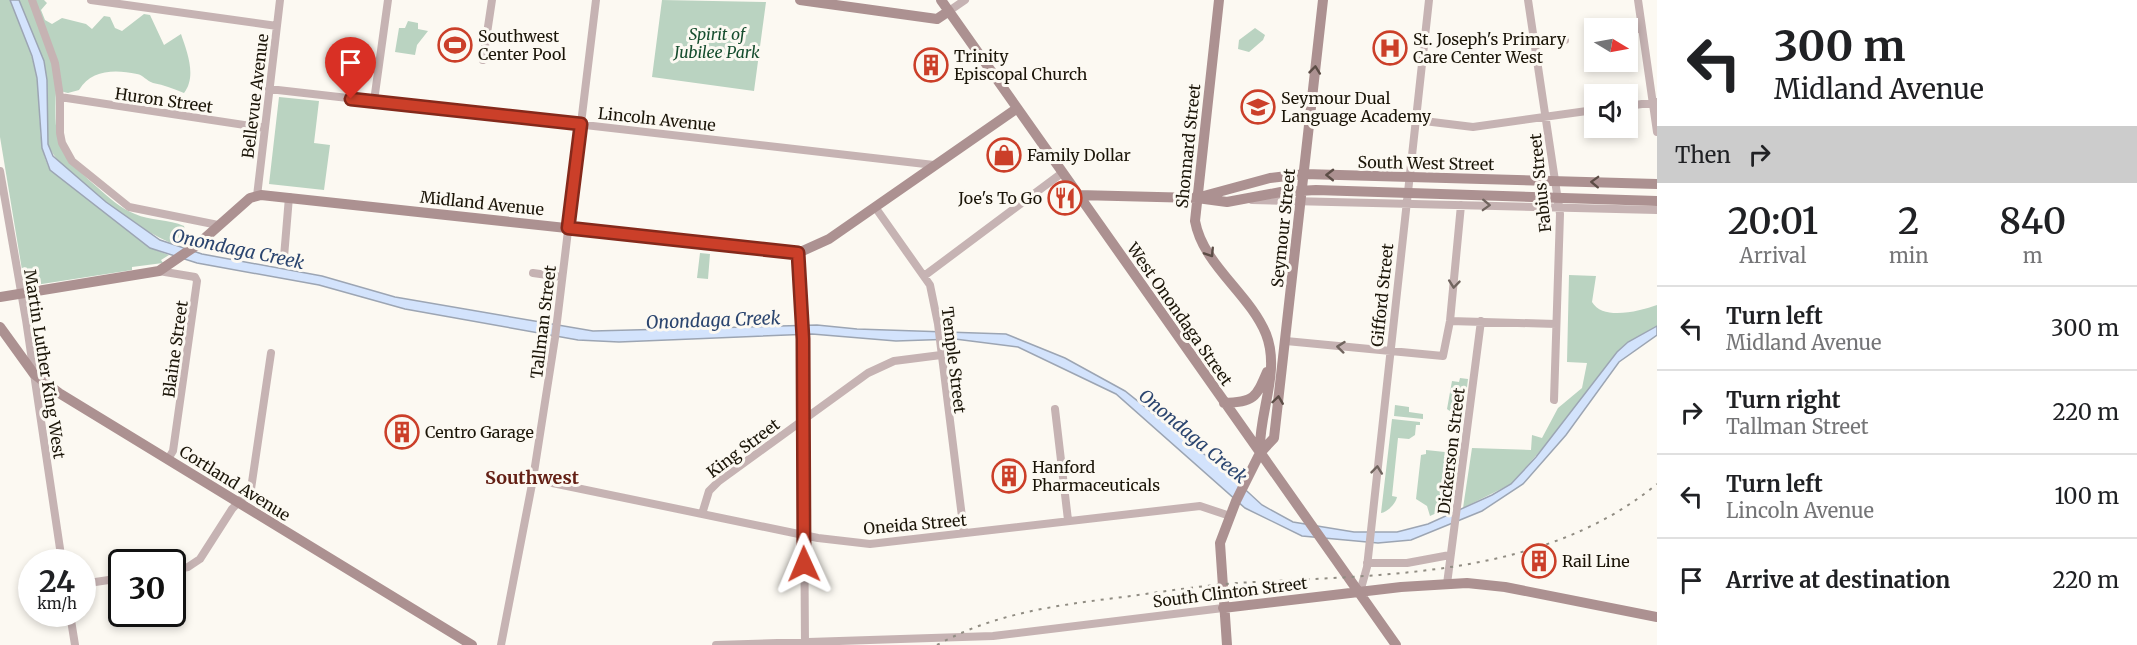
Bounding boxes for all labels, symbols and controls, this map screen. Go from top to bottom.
north arrow [1584,18,1638,72]
map controls [1584,18,1638,138]
text: 300 m [1774,20,1906,72]
park label: Spirit of Jubilee Park [672,24,760,62]
icon: left [1675,24,1753,102]
place label: Southwest Center Pool [478,26,566,64]
sports icon: Southwest Center Pool [437,27,473,63]
place label: St. Joseph's Primary Care Center West [1413,29,1567,67]
hospital icon: St. Joseph's Primary Care Center West [1372,30,1408,66]
street label: Bellevue Avenue [237,33,273,159]
pin [325,37,376,99]
icon: arrive [334,46,367,79]
place label: Trinity Episcopal Church [954,46,1088,84]
building icon: Trinity Episcopal Church [913,47,949,83]
one-way arrow [1308,65,1321,74]
text: Midland Avenue [1774,72,1984,106]
street label: Shonnard Street [1172,82,1205,209]
street label: Huron Street [114,83,215,117]
button: sound [1584,84,1638,138]
place label: Seymour Dual Language Academy [1281,88,1432,126]
school or university icon: Seymour Dual Language Academy [1240,89,1276,125]
street label: Lincoln Avenue [597,103,717,135]
street label: Fabius Street [1525,132,1555,234]
shop icon: Family Dollar [986,137,1022,173]
icon: right [1743,138,1776,171]
text: Then [1675,141,1731,169]
place label: Family Dollar [1027,145,1131,165]
street label: South West Street [1357,152,1495,174]
street label: Seymour Street [1267,167,1299,288]
one-way arrow [1325,169,1334,181]
one-way arrow [1591,176,1600,189]
restaurant icon: Joe's To Go [1047,180,1083,216]
street label: Midland Avenue [419,187,545,219]
place label: Joe's To Go [957,188,1042,208]
one-way arrow [1481,199,1490,212]
text: 20:01 [1728,199,1818,244]
text: 2 [1898,199,1919,244]
text: 840 [1999,199,2066,244]
water label: Onondaga Creek [170,224,306,274]
street label: West Onondaga Street [1122,238,1237,390]
street label: Gifford Street [1367,242,1397,348]
text: Arrival [1740,243,1806,268]
text: min [1889,243,1929,268]
text: m [2023,243,2043,268]
one-way arrow [1202,246,1213,257]
street label: Tallman Street [526,263,560,380]
street label: Martin Luther King West [20,268,70,461]
one-way arrow [1448,279,1460,288]
street label: Blaine Street [158,298,192,399]
text: Turn left [1726,302,1823,330]
water label: Onondaga Creek [645,306,781,334]
street label: Temple Street [938,306,971,415]
icon: left [1675,312,1708,345]
text: 300 m [2051,314,2119,342]
text: Midland Avenue [1726,330,1882,355]
one-way arrow [1336,341,1345,353]
water label: Onondaga Creek [1134,384,1252,488]
street label: Dickerson Street [1433,386,1469,515]
text: Turn right [1726,386,1840,414]
one-way arrow [1272,395,1284,405]
icon: right [1675,396,1708,429]
text: 220 m [2052,398,2119,426]
building icon: Centro Garage [384,414,420,450]
street label: King Street [703,414,784,482]
text: Tallman Street [1726,414,1869,439]
place label: Centro Garage [425,422,534,442]
street label: Cortland Avenue [176,441,294,525]
place label: Hanford Pharmaceuticals [1032,457,1160,495]
building icon: Hanford Pharmaceuticals [991,458,1027,494]
district label: Southwest [485,466,580,489]
one-way arrow [1370,466,1383,475]
text: Turn left [1726,470,1823,498]
icon: left [1675,480,1708,513]
text: 100 m [2054,482,2119,510]
text: Lincoln Avenue [1726,498,1874,523]
street label: Oneida Street [863,509,968,538]
position arrow [772,532,836,596]
building icon: Rail Line [1521,543,1557,579]
speed limit sign: 30 [108,549,186,627]
place label: Rail Line [1562,551,1630,571]
text: 24 [39,562,75,600]
icon: arrive [1675,564,1708,597]
text: Arrive at destination [1726,566,1950,594]
text: 220 m [2052,566,2119,594]
street label: South Clinton Street [1152,572,1309,611]
text: km/h [37,594,77,613]

